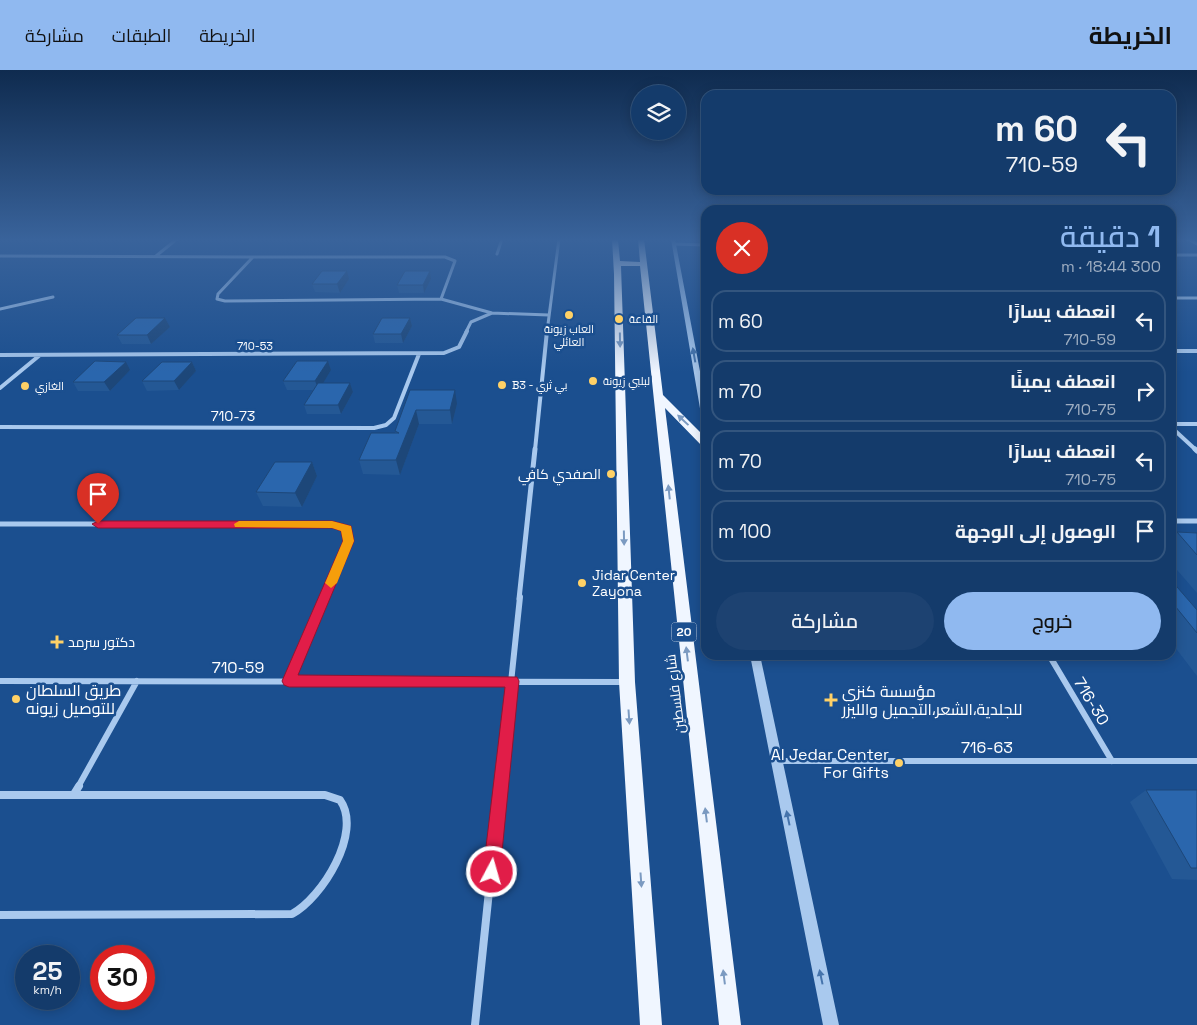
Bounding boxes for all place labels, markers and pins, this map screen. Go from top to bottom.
marker: العاب زيونة العائلي [563,309,575,321]
place label: القاعة [629,312,658,326]
marker: القاعة [613,313,625,325]
place label: العاب زيونة العائلي [544,322,594,351]
place label: لبلبي زيونة [603,374,650,390]
marker: لبلبي زيونة [587,375,599,387]
place label: B3 - بي ثري [512,378,568,394]
place label: الغازي [35,379,64,395]
marker: B3 - بي ثري [496,379,508,391]
marker: الغازي [19,380,31,392]
place label: الصفدي كافي [518,465,601,486]
marker: الصفدي كافي [605,468,617,480]
pin [77,473,119,524]
place label: Jidar Center Zayona [592,566,675,600]
marker: Jidar Center Zayona [576,577,588,589]
place label: دكتور سرمد [68,633,135,651]
marker: دكتور سرمد [50,635,64,649]
place label: طريق السلطان للتوصيل زيونه [26,680,121,719]
place label: مؤسسة كنزي للجلدية،الشعر،التجميل والليزر [841,681,1022,720]
marker: طريق السلطان للتوصيل زيونه [10,693,22,705]
marker: مؤسسة كنزي للجلدية،الشعر،التجميل والليزر [824,693,838,707]
place label: Al Jedar Center For Gifts [771,744,889,783]
marker: Al Jedar Center For Gifts [893,757,905,769]

